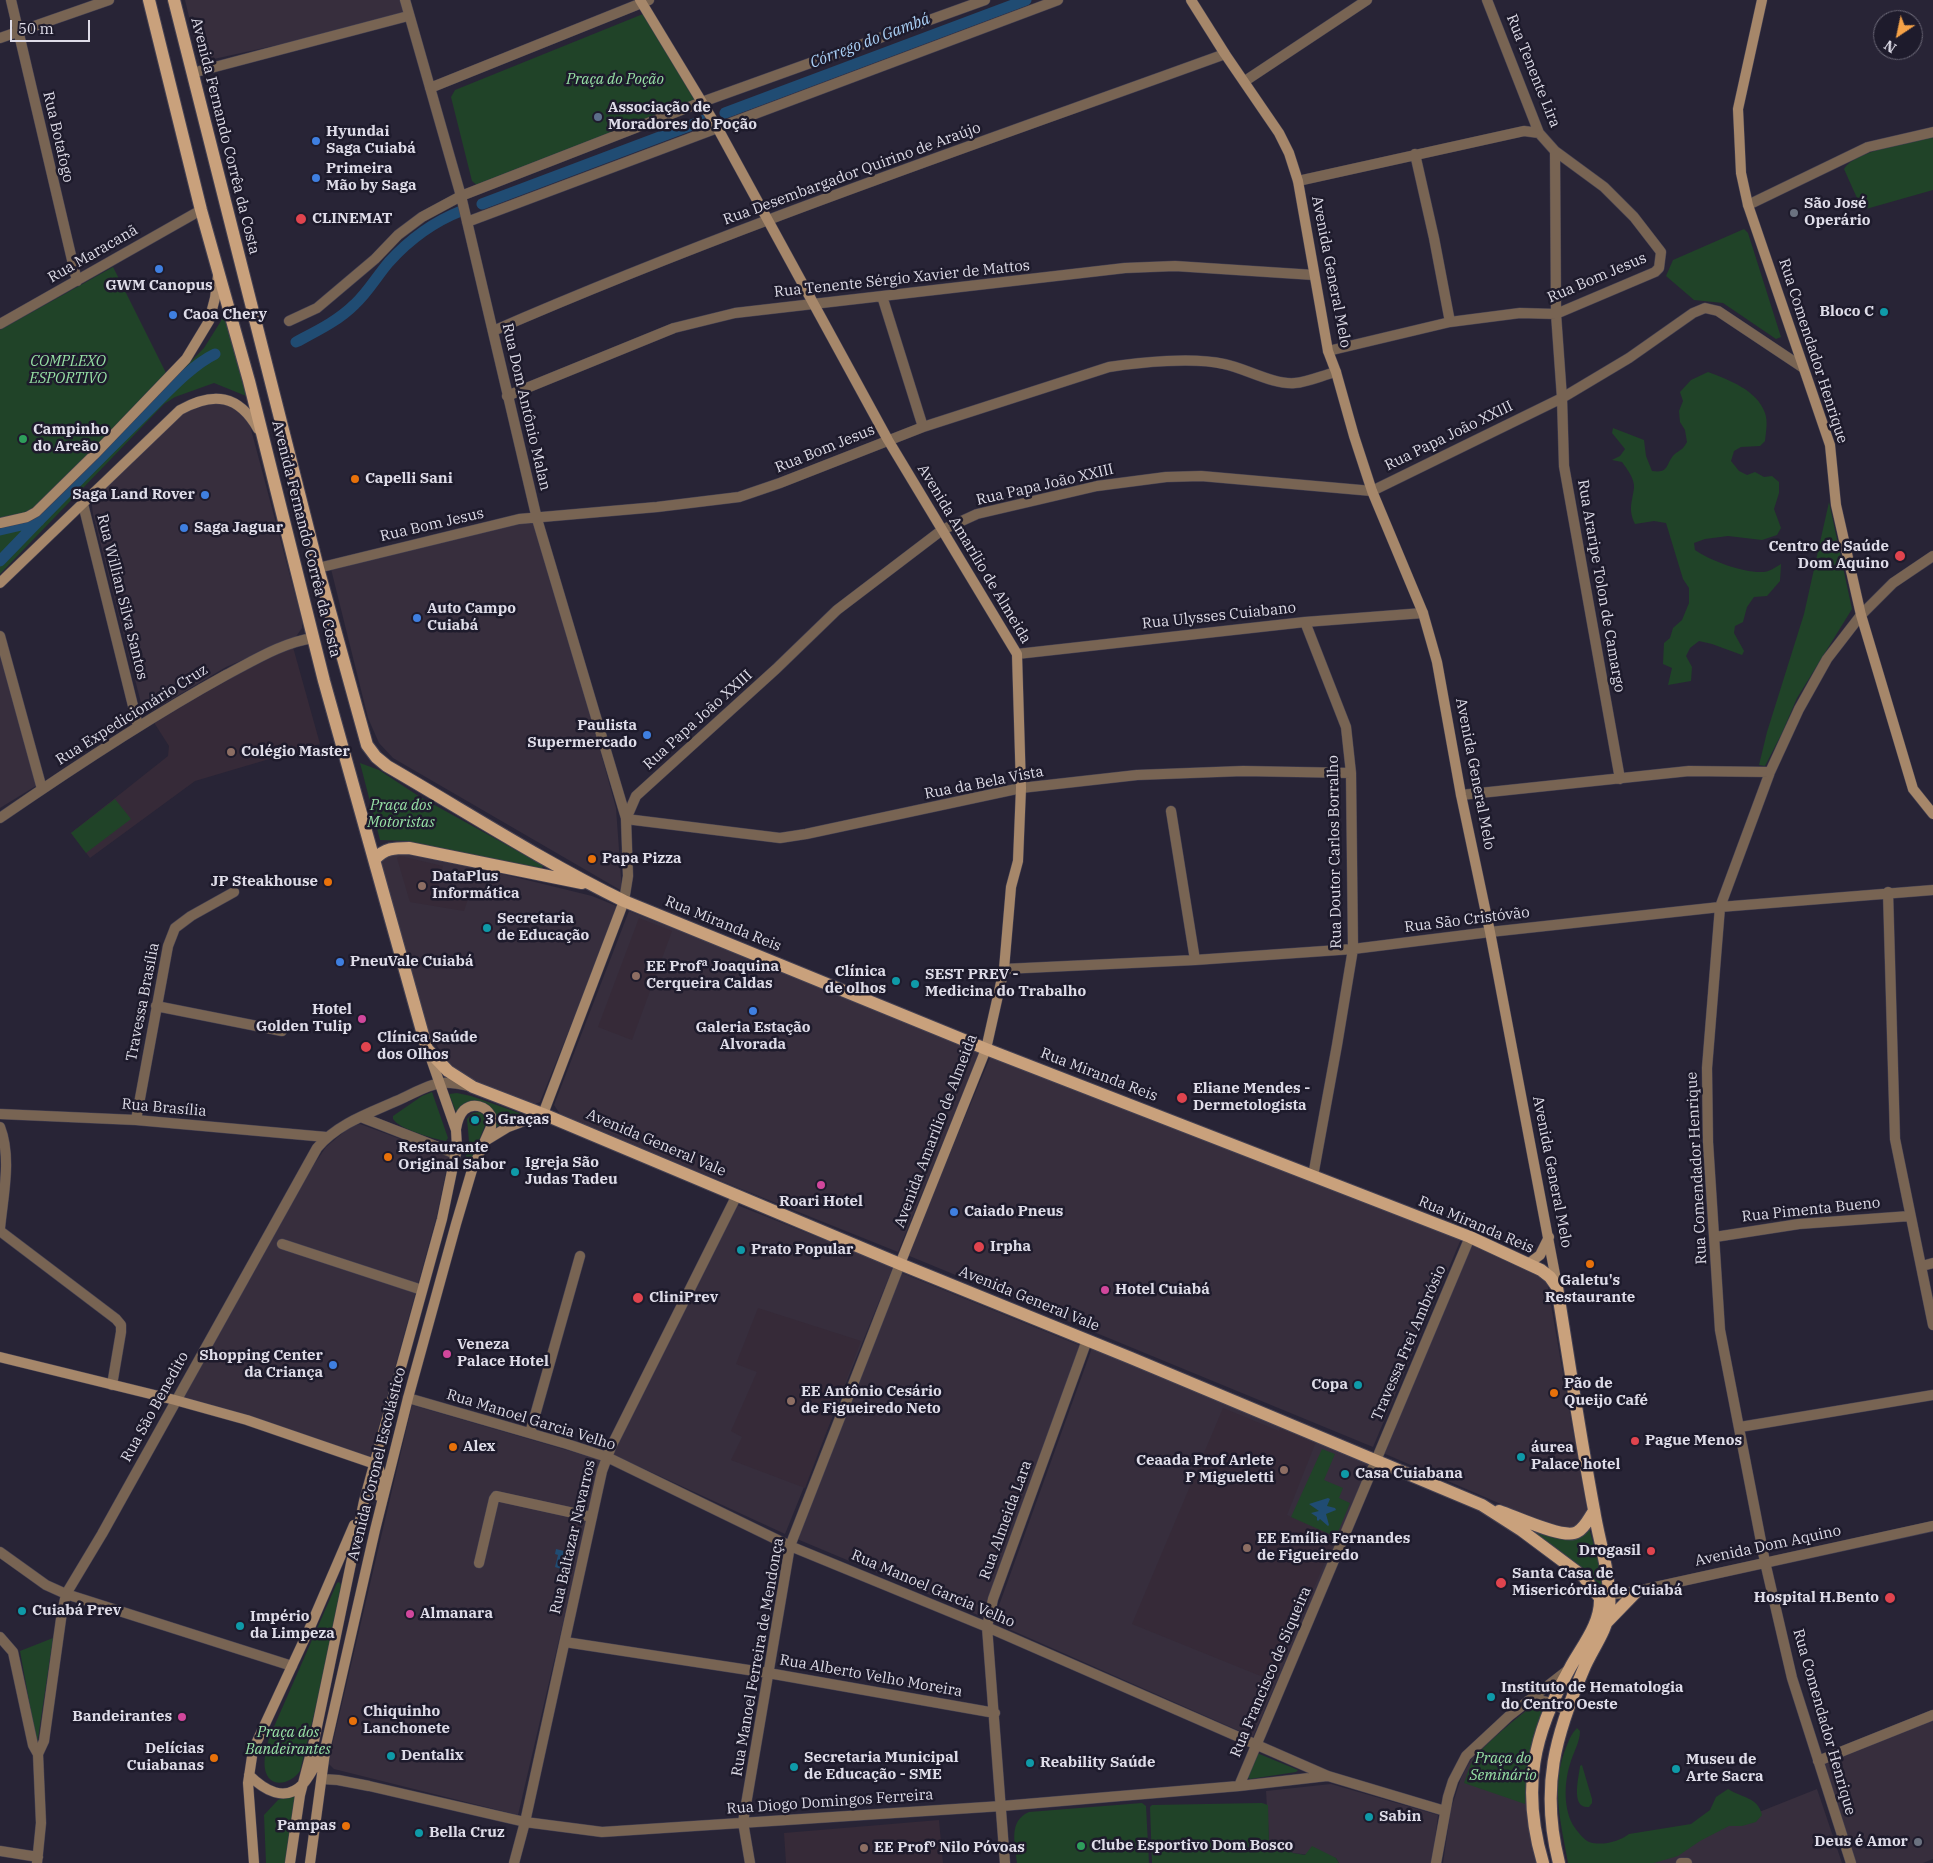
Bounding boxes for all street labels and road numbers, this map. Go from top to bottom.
street label: Rua Tenente Lira [1502,12,1564,130]
street label: Avenida Fernando Corrêa da Costa [187,16,263,256]
street label: Rua Botafogo [39,90,77,184]
street label: Rua Desembargador Quirino de Araújo [721,119,983,229]
street label: Avenida General Melo [1307,195,1355,349]
street label: Rua Maracanã [45,221,141,287]
street label: Rua Bom Jesus [1545,249,1649,307]
street label: Rua Comendador Henrique [1775,256,1851,446]
street label: Rua Tenente Sérgio Xavier de Mattos [773,257,1031,301]
street label: Rua Dom Antônio Malan [498,322,554,492]
street label: Rua Papa João XXIII [1382,397,1516,475]
street label: Avenida Fernando Corrêa da Costa [268,419,344,659]
street label: Rua Bom Jesus [773,421,877,477]
street label: Rua Papa João XXIII [975,460,1115,510]
street label: Avenida Amarílio de Almeida [913,461,1035,647]
street label: Rua Araripe Tolon de Camargo [1573,478,1629,694]
street label: Rua Bom Jesus [378,504,486,546]
street label: Rua Willian Silva Santos [93,512,151,682]
street label: Rua Ulysses Cuiabano [1141,599,1297,633]
street label: Rua Expedicionário Cruz [53,661,211,769]
street label: Rua Papa João XXIII [640,666,756,774]
street label: Avenida General Melo [1451,697,1499,851]
street label: Rua Doutor Carlos Borralho [1324,755,1346,949]
street label: Rua da Bela Vista [923,763,1045,803]
street label: Rua Miranda Reis [662,892,784,956]
street label: Rua São Cristóvão [1403,903,1531,937]
street label: Travessa Brasília [123,941,163,1063]
street label: Avenida Amarílio de Almeida [891,1032,981,1230]
street label: Rua Miranda Reis [1038,1044,1160,1106]
street label: Rua Comendador Henrique [1683,1071,1711,1265]
street label: Rua Brasília [121,1095,207,1121]
street label: Avenida General Melo [1528,1095,1576,1249]
street label: Avenida General Vale [583,1105,729,1181]
street label: Rua Miranda Reis [1415,1193,1537,1257]
street label: Rua Pimenta Bueno [1741,1194,1881,1226]
street label: Travessa Frei Ambrósio [1368,1262,1450,1424]
street label: Avenida General Vale [956,1263,1102,1335]
street label: Rua São Benedito [117,1349,193,1465]
street label: Avenida Coronel Escolástico [344,1365,410,1563]
street label: Rua Manoel Garcia Velho [444,1386,618,1454]
street label: Rua Baltazar Navarros [546,1458,600,1616]
street label: Rua Almeida Lara [976,1458,1036,1582]
street label: Avenida Dom Aquino [1693,1522,1843,1570]
street label: Rua Manoel Ferreira de Mendonça [728,1536,788,1778]
street label: Rua Manoel Garcia Velho [849,1546,1017,1632]
street label: Rua Francisco de Siqueira [1227,1584,1315,1760]
street label: Rua Comendador Henrique [1789,1627,1859,1817]
street label: Rua Alberto Velho Moreira [778,1651,964,1701]
street label: Rua Diogo Domingos Ferreira [726,1786,934,1818]

